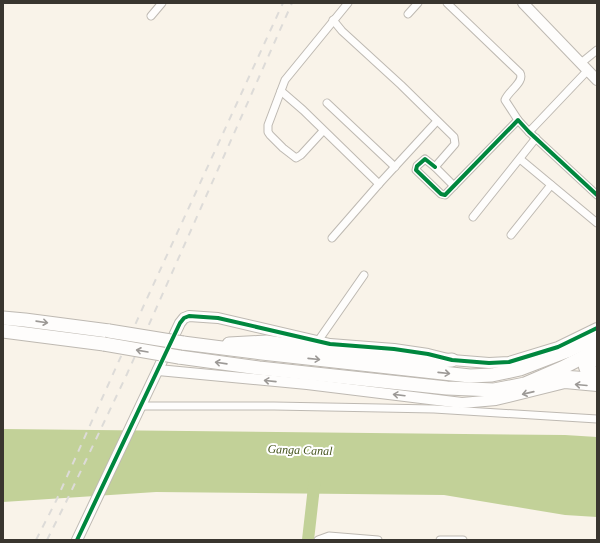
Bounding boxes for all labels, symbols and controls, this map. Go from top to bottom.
one-way arrow [35,318,48,326]
one-way arrow [136,347,149,355]
one-way arrow [307,355,320,363]
one-way arrow [215,359,228,367]
one-way arrow [437,369,450,377]
one-way arrow [264,377,277,384]
one-way arrow [575,381,588,388]
one-way arrow [521,389,534,397]
one-way arrow [393,391,406,399]
water label: Ganga Canal [267,442,333,458]

